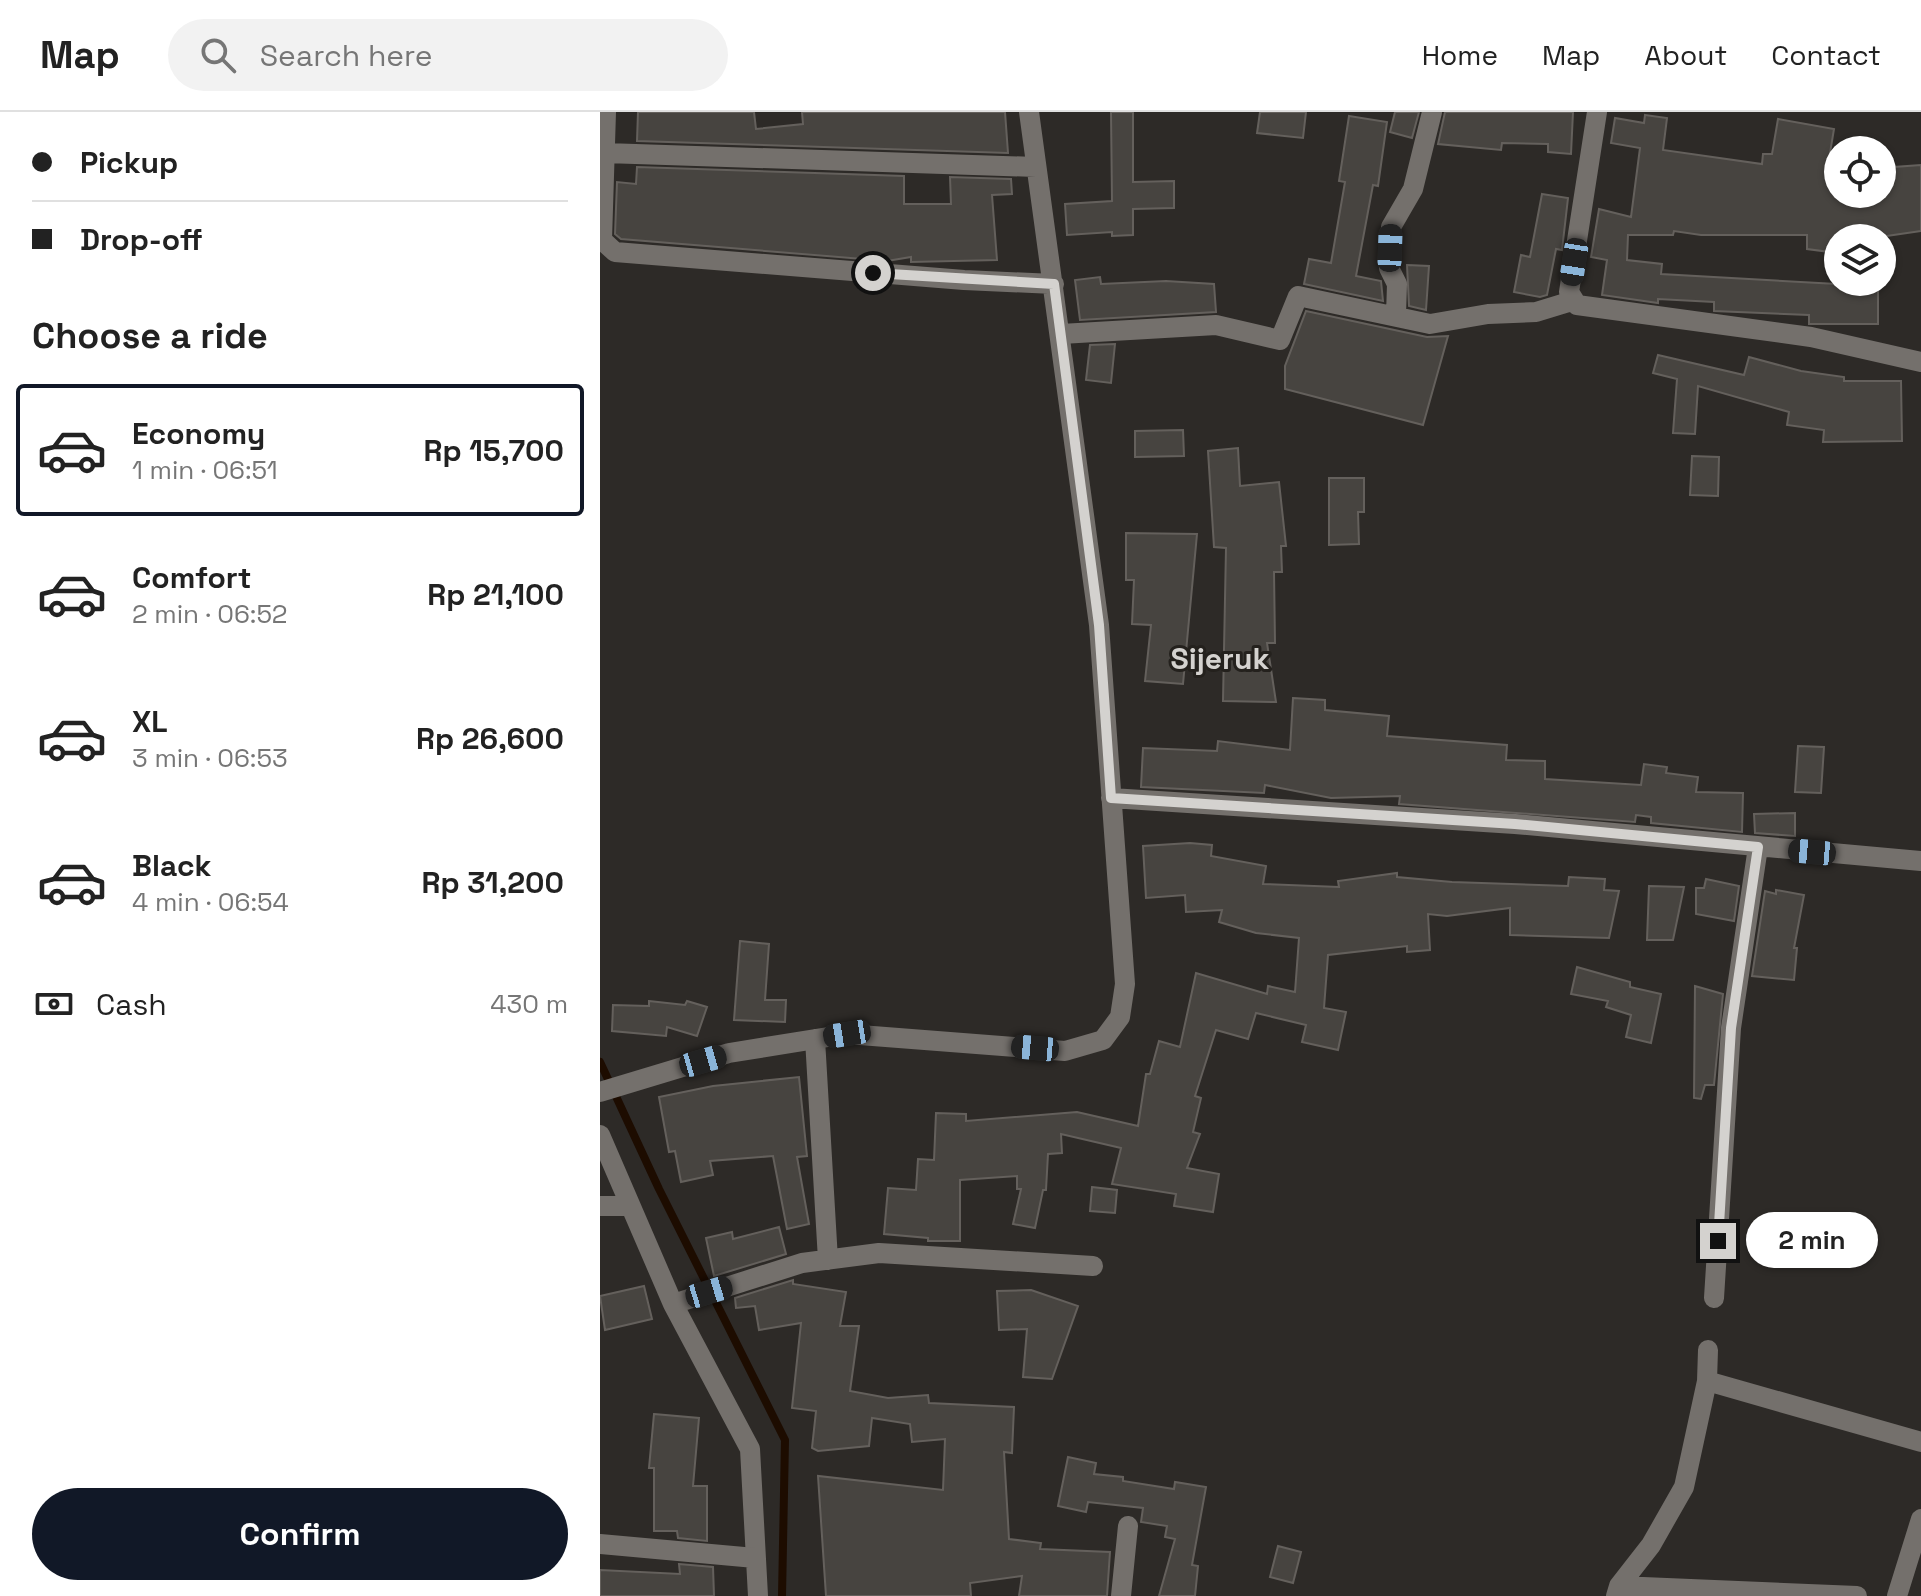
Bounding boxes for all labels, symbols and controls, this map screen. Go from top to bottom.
search box [168,19,728,91]
text: Map [40,31,120,79]
icon: search [196,33,240,77]
text: Search here [260,36,433,75]
text: Home [1422,37,1498,73]
text: Map [1542,37,1600,73]
text: About [1644,37,1727,73]
text: Contact [1771,37,1881,73]
map controls [1824,136,1896,296]
button: locate [1824,136,1896,208]
text: Pickup [80,143,178,182]
text: Drop-off [80,220,203,259]
car [1377,224,1403,272]
button: layers [1824,224,1896,296]
car [1558,236,1590,288]
route start [855,255,891,291]
text: Choose a ride [32,313,268,359]
icon: car [36,414,108,486]
text: Economy [132,414,265,453]
text: Rp 15,700 [424,431,564,470]
text: 1 min · 06:51 [132,453,278,487]
icon: car [36,558,108,630]
text: Comfort [132,558,251,597]
text: Rp 21,100 [427,575,564,614]
text: 2 min · 06:52 [132,597,287,631]
district label: Sijeruk [1171,639,1269,678]
icon: car [36,702,108,774]
text: XL [132,702,168,741]
text: Rp 26,600 [416,719,564,758]
text: 3 min · 06:53 [132,741,288,775]
car [1787,838,1837,866]
icon: car [36,846,108,918]
text: Black [132,846,211,885]
text: Rp 31,200 [422,863,564,902]
text: 4 min · 06:54 [132,885,289,919]
icon: cash [32,982,76,1026]
text: Cash [96,985,167,1024]
text: 430 m [490,987,568,1021]
car [821,1018,873,1050]
car [1010,1034,1060,1062]
car [677,1043,729,1079]
callout: 2 min [1746,1213,1878,1269]
route end [1700,1223,1736,1259]
text: 2 min [1778,1223,1846,1257]
car [683,1274,735,1310]
button: Confirm [32,1488,568,1580]

